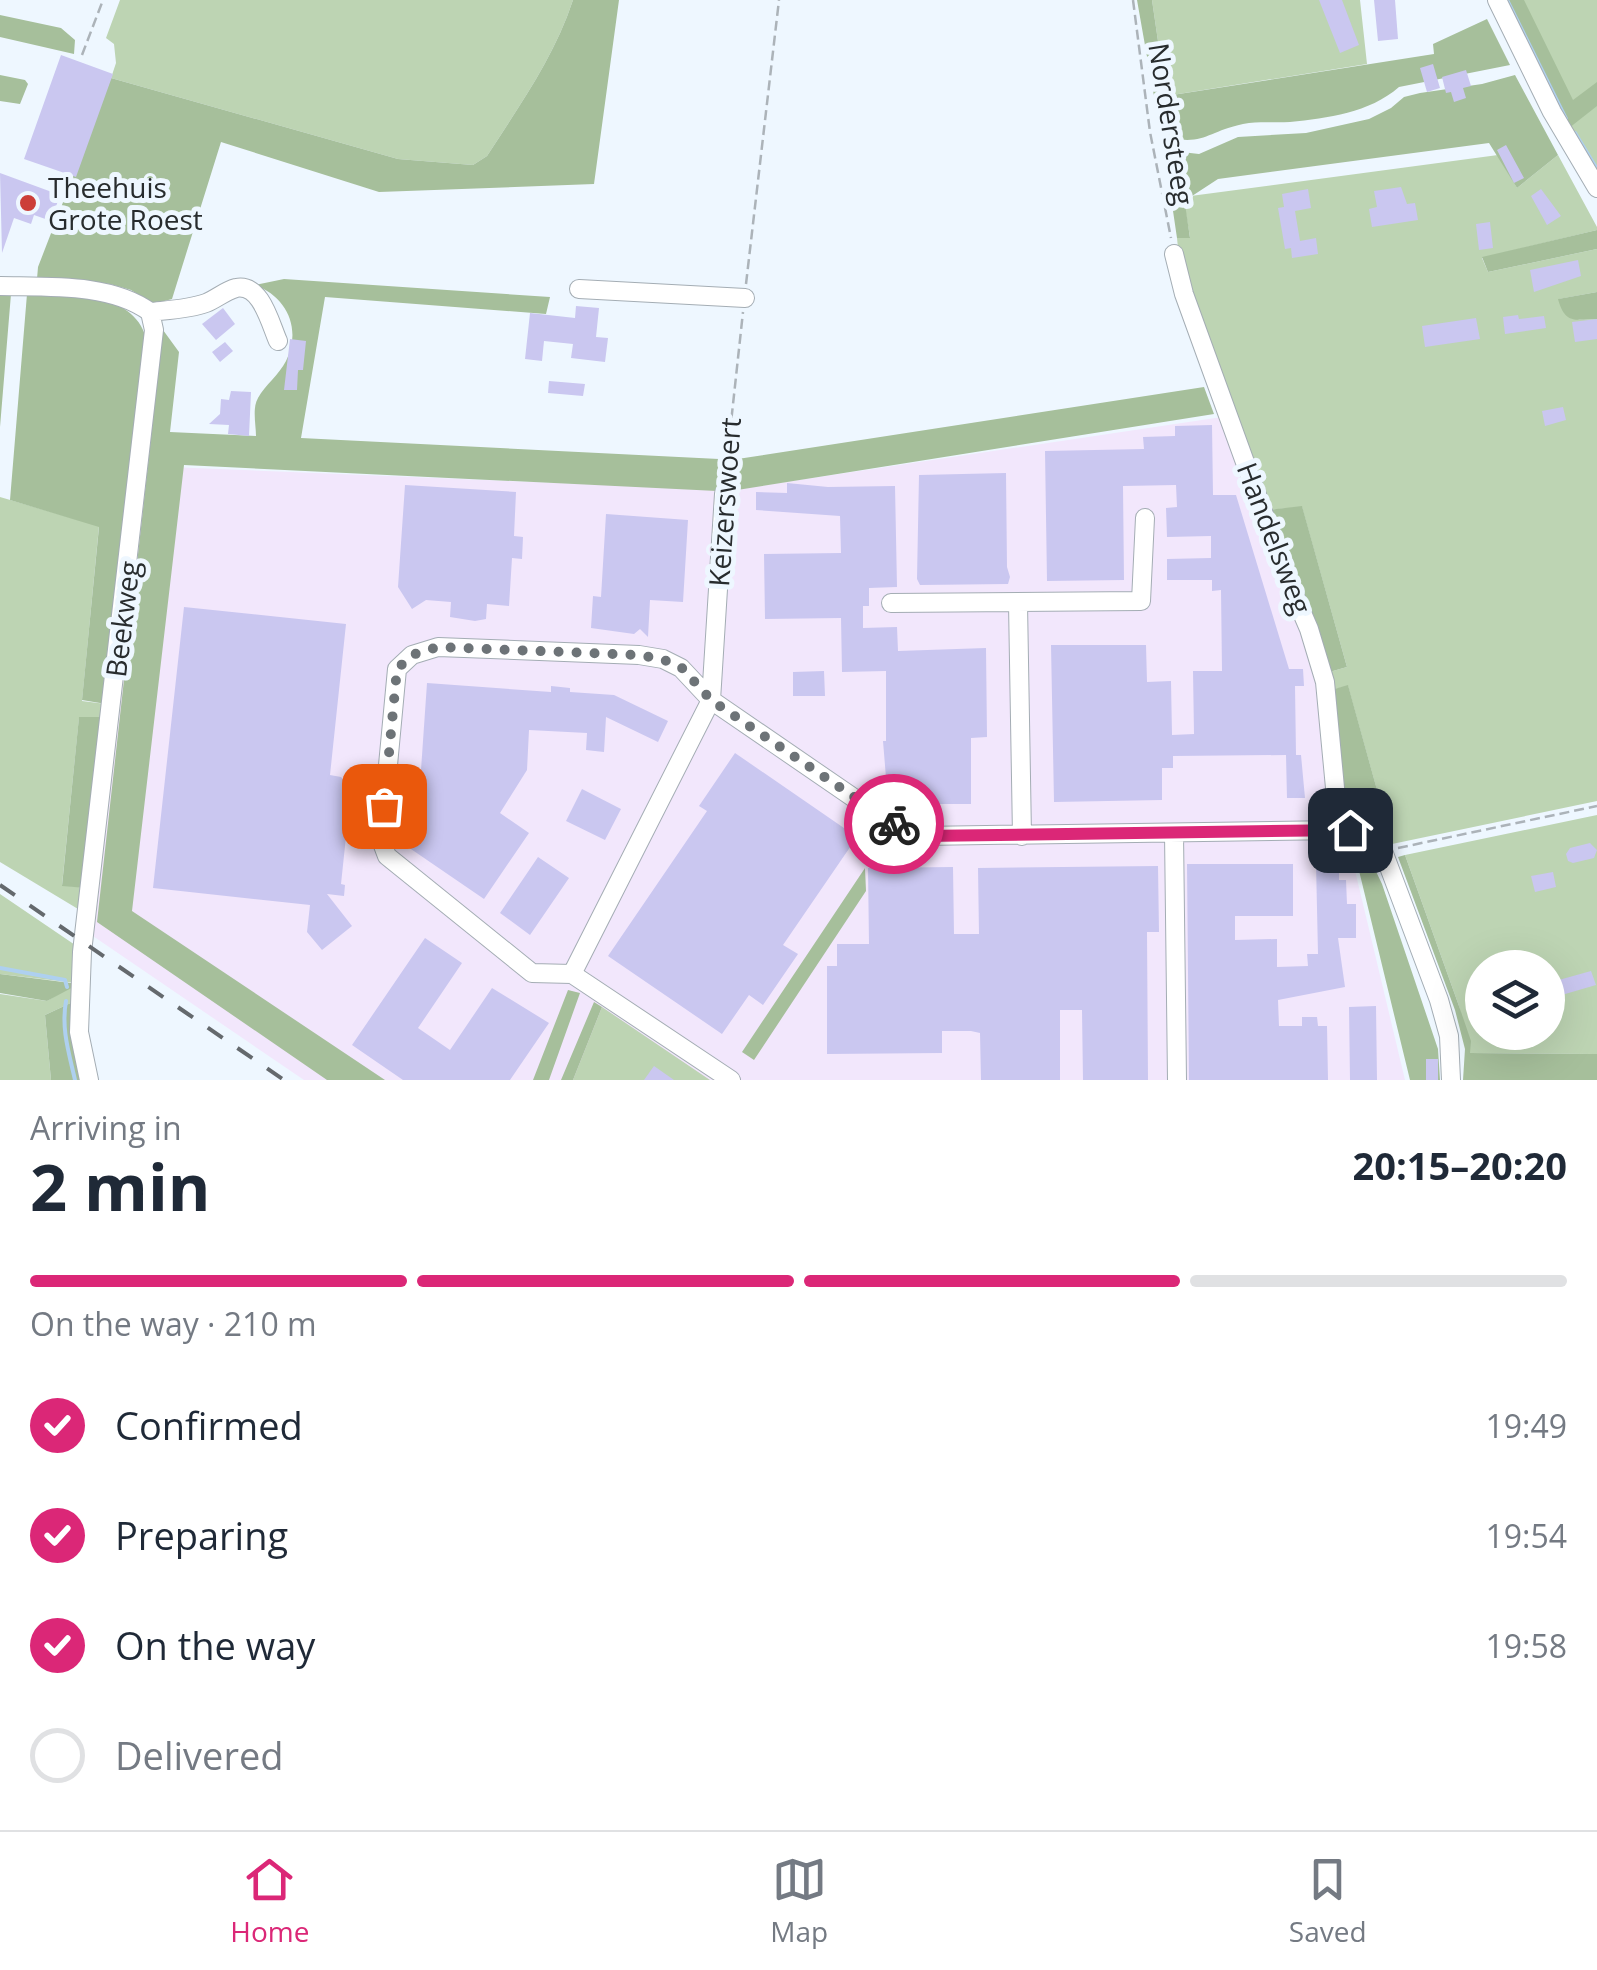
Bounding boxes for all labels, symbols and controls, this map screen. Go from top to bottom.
street label: Nordersteeg [1140,40,1204,208]
place label: Theehuis Grote Roest [48,168,203,238]
marker: Theehuis Grote Roest [17,192,39,214]
street label: Keizerswoert [699,416,749,588]
street label: Handelsweg [1229,457,1321,619]
street label: Beekweg [96,559,148,679]
pin [342,764,427,849]
courier [844,774,944,874]
icon: bag [357,779,412,834]
pin [1308,788,1393,873]
icon: bike [867,797,922,852]
icon: home [1323,803,1378,858]
map controls [1465,950,1565,1050]
button: layers [1465,950,1565,1050]
text: Arriving in [30,1106,182,1149]
text: 20:15–20:20 [1353,1139,1567,1191]
text: 2 min [30,1142,210,1230]
text: On the way · 210 m [30,1302,317,1345]
icon: check [30,1398,85,1453]
text: Confirmed [115,1399,303,1451]
text: 19:49 [1485,1404,1567,1447]
icon: check [30,1508,85,1563]
text: Preparing [115,1509,288,1561]
text: 19:54 [1485,1514,1567,1557]
icon: check [30,1618,85,1673]
text: On the way [115,1619,315,1671]
text: 19:58 [1485,1624,1567,1667]
text: Delivered [115,1729,284,1781]
tab: Home [230,1852,310,1950]
tab: Map [770,1852,828,1950]
tab: Saved [1289,1852,1367,1950]

